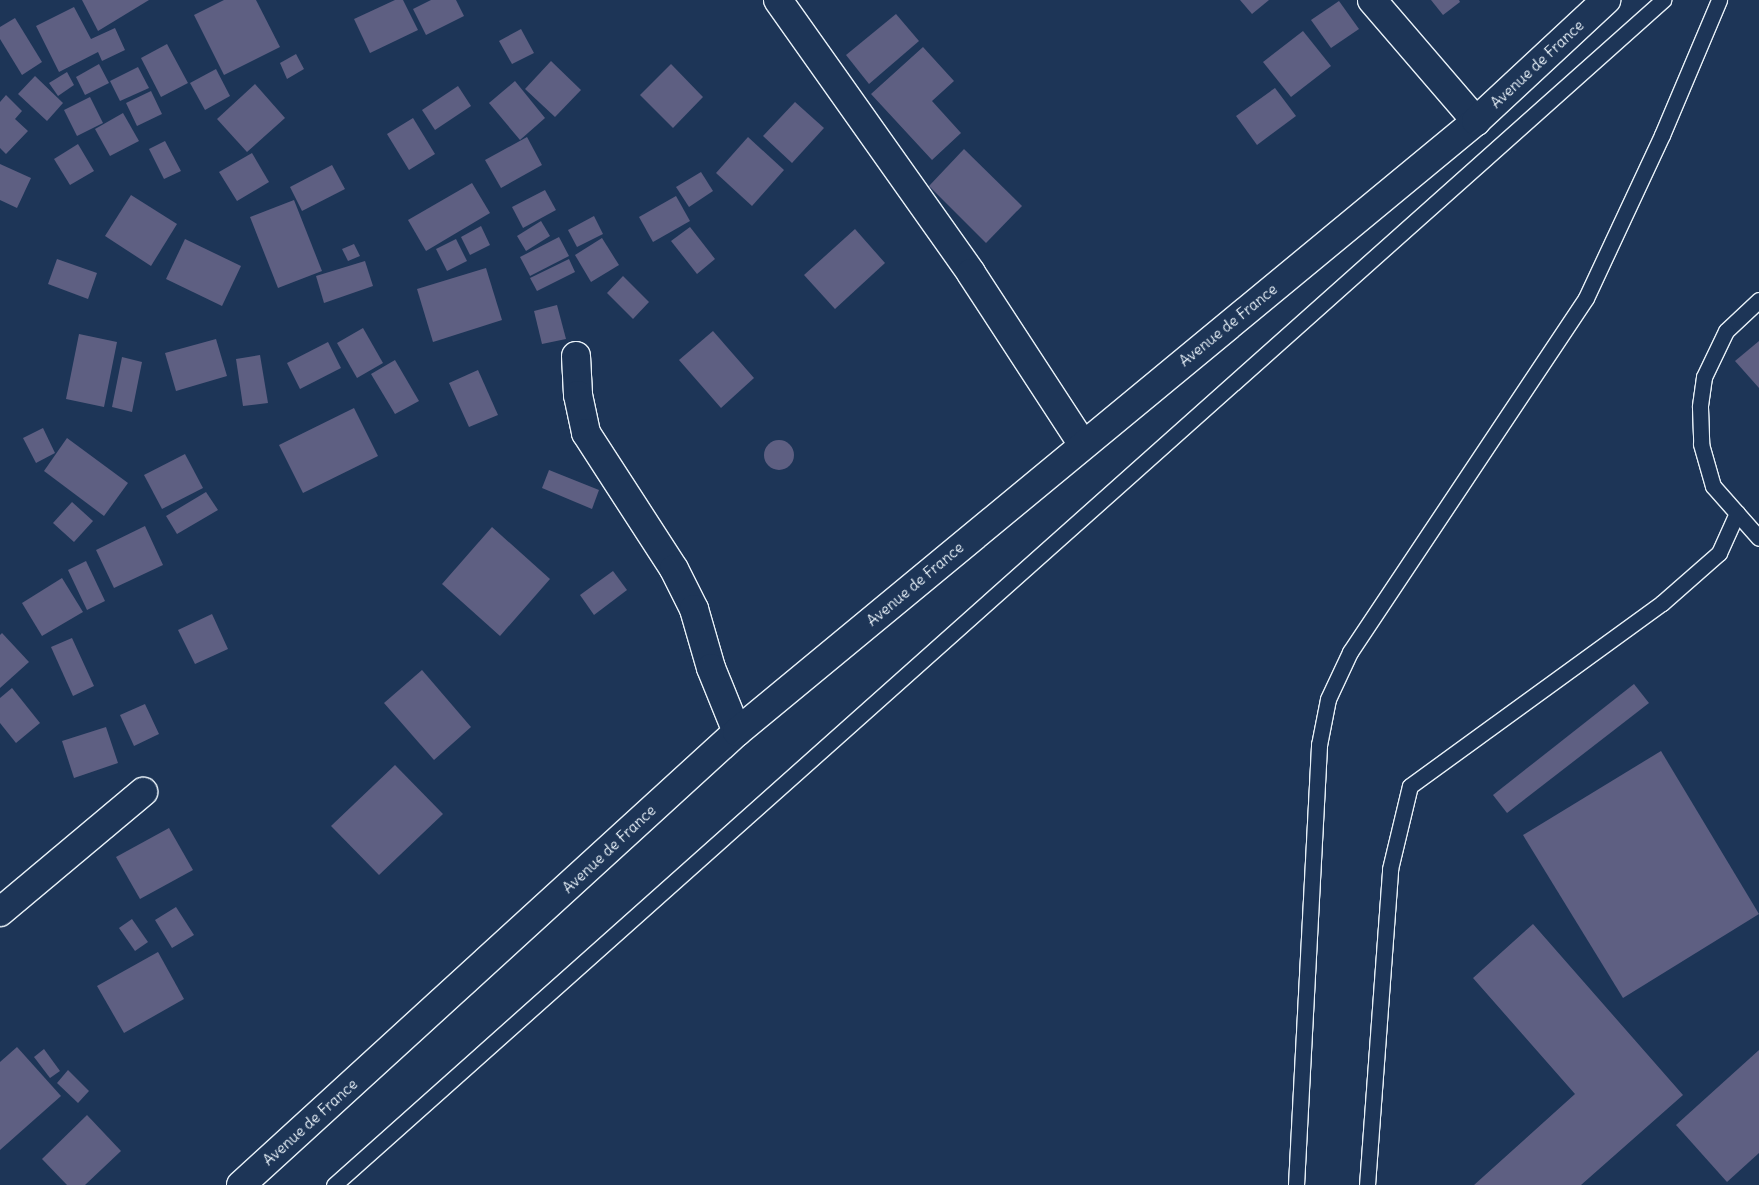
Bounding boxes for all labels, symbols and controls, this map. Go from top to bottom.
street label: Avenue de France [1487,16,1587,112]
street label: Avenue de France [1175,280,1281,370]
street label: Avenue de France [863,538,967,630]
street label: Avenue de France [559,801,659,897]
street label: Avenue de France [259,1075,361,1169]

